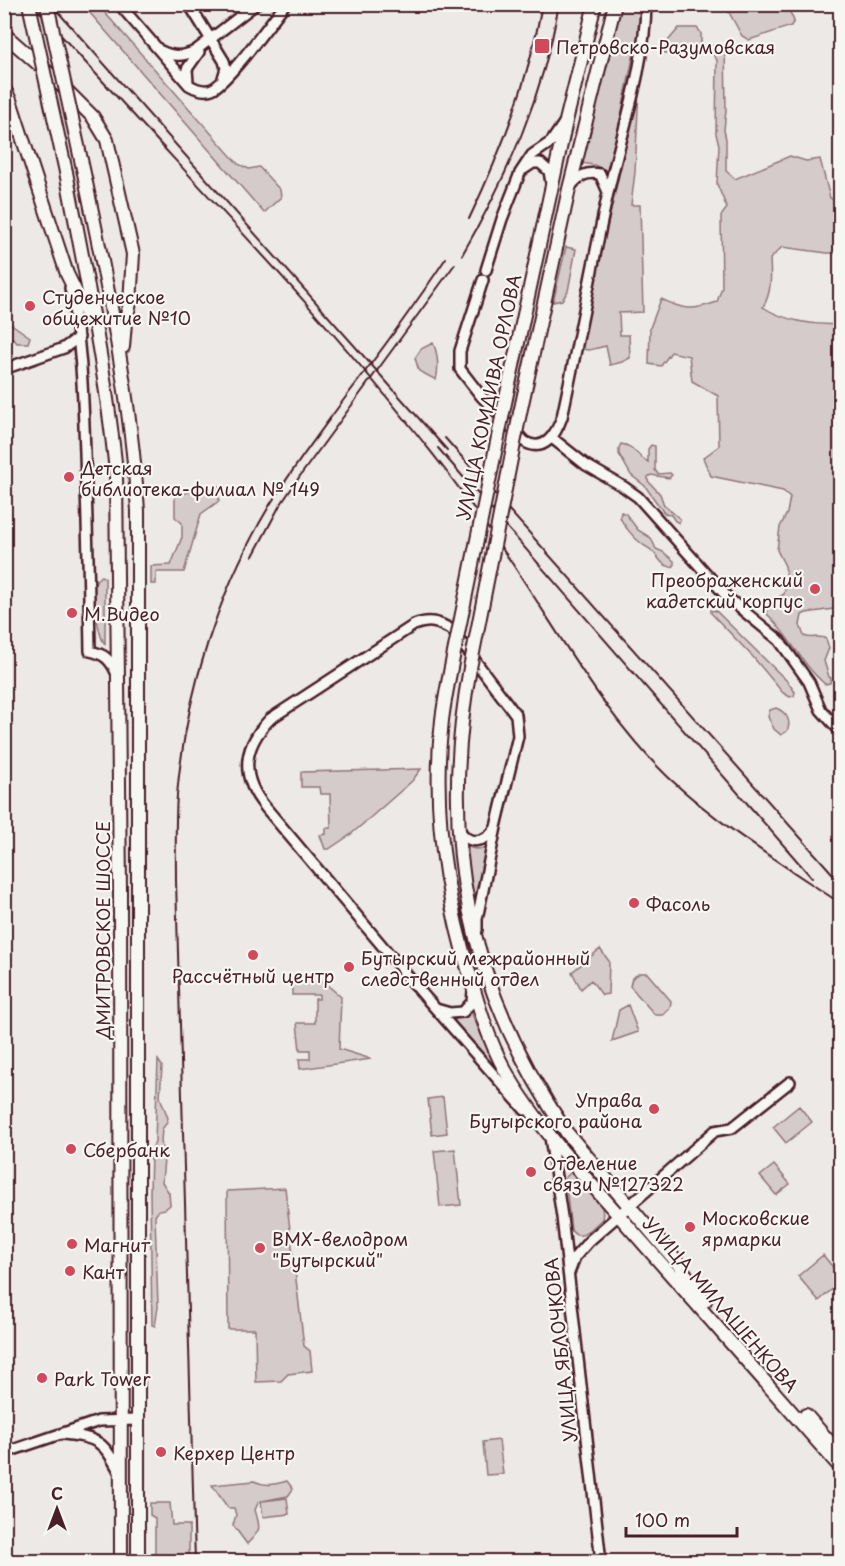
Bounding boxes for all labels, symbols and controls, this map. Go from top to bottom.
place label: Петровско-Разумовская [556,33,775,60]
marker: Петровско-Разумовская [533,37,551,55]
street label: УЛИЦА КОМДИВА ОРЛОВА [449,272,527,522]
place label: Студенческое общежитие №10 [42,283,191,331]
marker: Студенческое общежитие №10 [23,299,37,313]
place label: Детская библиотека-филиал № 149 [80,454,320,502]
marker: Детская библиотека-филиал № 149 [62,470,76,484]
place label: Преображенский кадетский корпус [646,566,803,614]
marker: Преображенский кадетский корпус [808,582,822,596]
place label: М.Видео [84,600,160,627]
marker: М.Видео [65,606,79,620]
street label: ДМИТРОВСКОЕ ШОССЕ [89,821,116,1040]
place label: Фасоль [646,890,710,917]
marker: Фасоль [627,896,641,910]
place label: Бутырский межрайонный следственный отдел [361,944,590,992]
marker: Рассчётный центр [246,948,260,962]
marker: Бутырский межрайонный следственный отдел [342,960,356,974]
place label: Рассчётный центр [172,962,334,989]
place label: Управа Бутырского района [469,1086,643,1134]
marker: Управа Бутырского района [647,1102,661,1116]
place label: Сбербанк [83,1136,170,1163]
marker: Сбербанк [64,1142,78,1156]
place label: Отделение связи №127322 [543,1149,684,1197]
marker: Отделение связи №127322 [524,1165,538,1179]
place label: Московские ярмарки [702,1204,810,1252]
street label: УЛИЦА МИЛАШЕНКОВА [637,1210,805,1398]
marker: Московские ярмарки [683,1220,697,1234]
place label: BMX-велодром "Бутырский" [272,1225,408,1273]
place label: Магнит [84,1231,151,1258]
marker: Магнит [65,1237,79,1251]
marker: BMX-велодром "Бутырский" [253,1241,267,1255]
street label: УЛИЦА ЯБЛОЧКОВА [537,1256,583,1444]
place label: Кант [82,1258,125,1285]
marker: Кант [63,1264,77,1278]
place label: Park Tower [54,1365,151,1392]
marker: Park Tower [35,1371,49,1385]
place label: Керхер Центр [173,1439,295,1466]
marker: Керхер Центр [154,1445,168,1459]
north arrow [27,1479,87,1539]
text: С [51,1481,63,1505]
scale bar [626,1500,737,1538]
text: 100 m [635,1506,690,1533]

